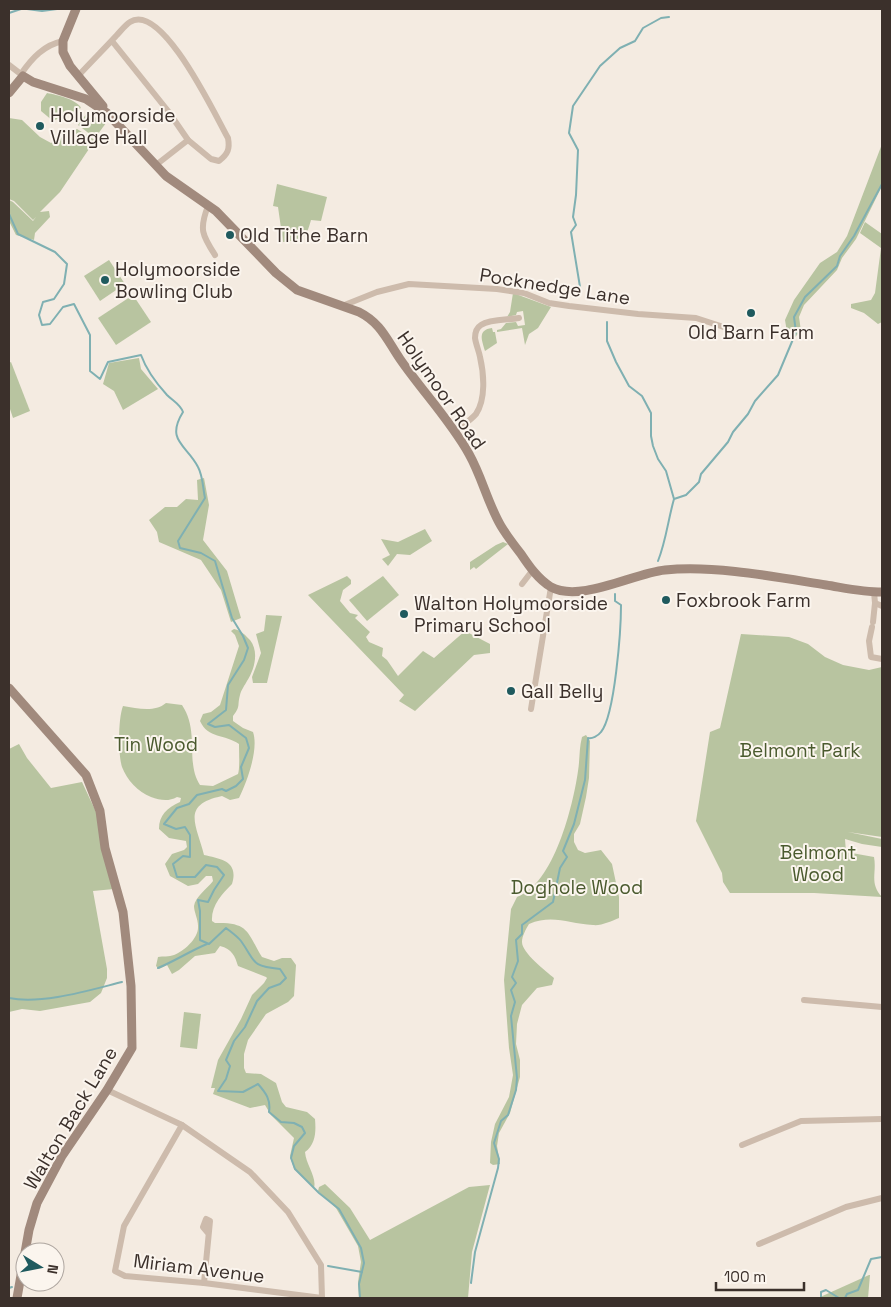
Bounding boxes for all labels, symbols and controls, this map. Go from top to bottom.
place label: Holymoorside Village Hall [50,103,175,150]
marker: Holymoorside Village Hall [34,120,46,132]
place label: Old Tithe Barn [240,223,368,248]
marker: Old Tithe Barn [224,229,236,241]
place label: Holymoorside Bowling Club [115,257,240,304]
street label: Pocknedge Lane [478,262,632,311]
marker: Holymoorside Bowling Club [99,274,111,286]
marker: Old Barn Farm [745,307,757,319]
place label: Old Barn Farm [688,320,814,345]
street label: Holymoor Road [391,326,492,454]
place label: Foxbrook Farm [676,588,811,613]
place label: Walton Holymoorside Primary School [414,591,608,638]
marker: Foxbrook Farm [660,594,672,606]
marker: Walton Holymoorside Primary School [398,608,410,620]
place label: Gall Belly [521,679,603,704]
marker: Gall Belly [505,685,517,697]
park label: Tin Wood [114,732,198,757]
park label: Belmont Park [739,738,861,763]
park label: Belmont Wood [780,840,856,887]
park label: Doghole Wood [511,875,643,900]
street label: Walton Back Lane [18,1042,123,1194]
north arrow [15,1242,65,1292]
street label: Miriam Avenue [132,1248,266,1289]
scale bar [716,1260,804,1292]
text: N [43,1263,62,1275]
text: 100 m [724,1267,766,1286]

